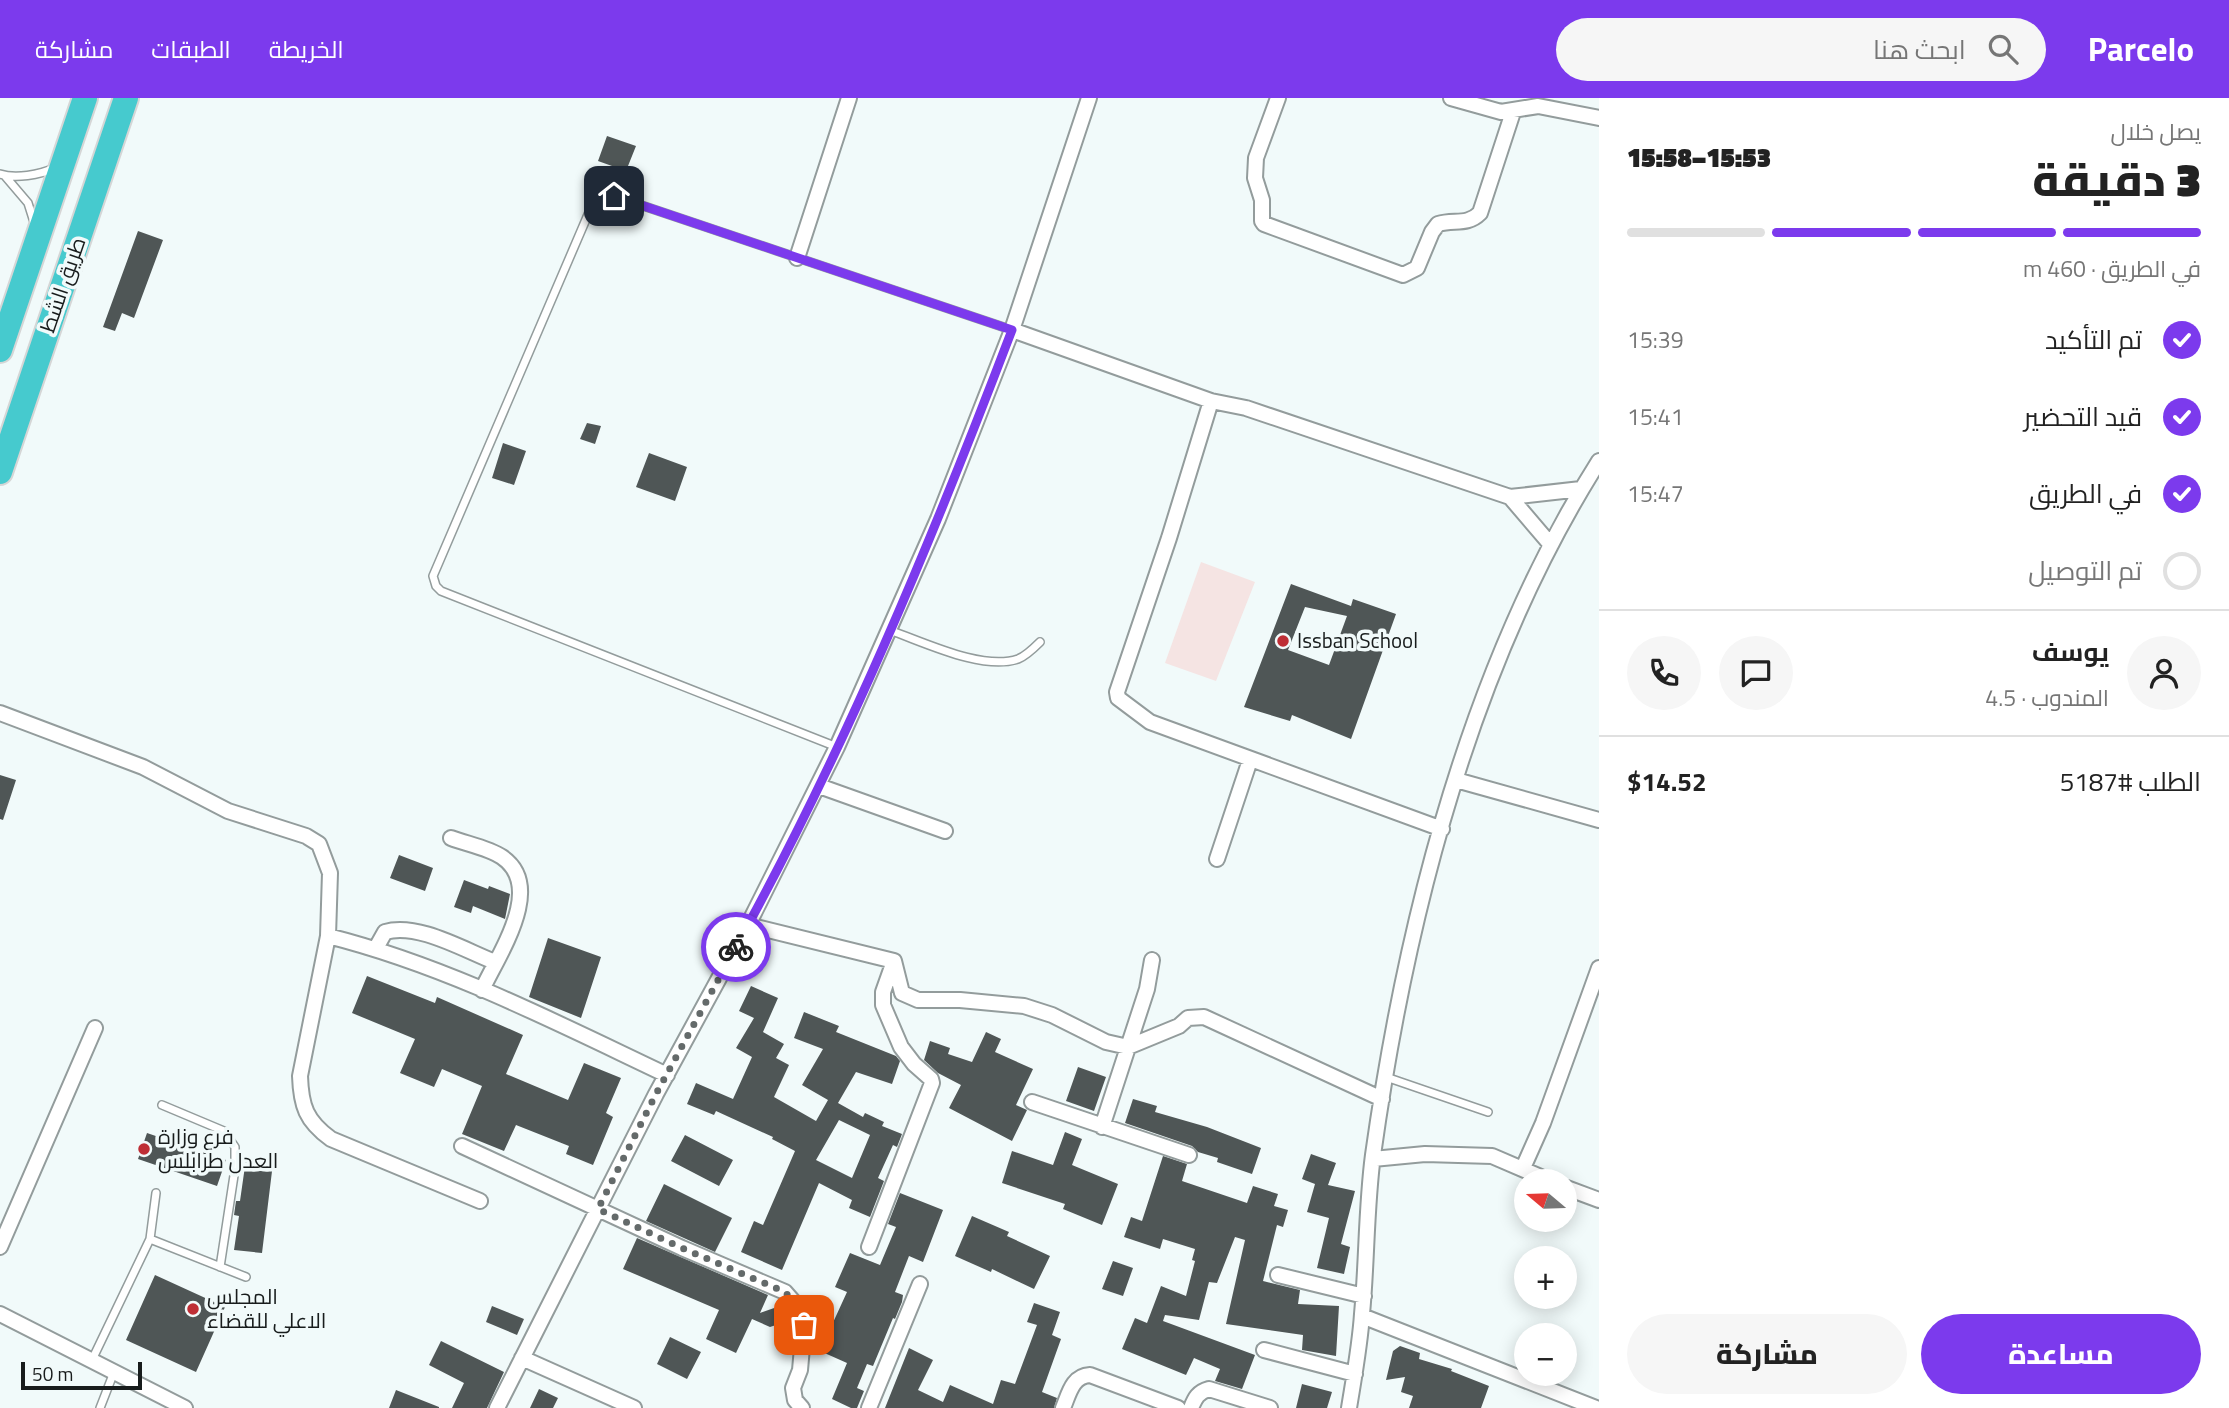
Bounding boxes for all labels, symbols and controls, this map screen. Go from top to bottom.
search box [1556,18,2046,81]
text: Parcelo [2088,24,2194,74]
text: ابحث هنا [1873,30,1966,69]
icon: search [1984,30,2022,68]
text: مشاركة [35,31,113,67]
text: الطبقات [151,31,231,67]
text: الخريطة [269,31,344,67]
text: يصل خلال [2111,114,2201,149]
text: 15:53–15:58 [1627,138,1771,177]
text: 3 دقيقة [2032,144,2201,214]
pin [584,166,644,226]
icon: home [595,177,633,215]
street label: طريق الشط [31,233,93,337]
text: في الطريق · 460 m [2023,251,2201,286]
text: تم التأكيد [2045,320,2142,359]
icon: check [2163,321,2201,359]
text: 15:39 [1627,322,1684,357]
text: قيد التحضير [2024,397,2142,436]
icon: check [2163,398,2201,436]
text: 15:41 [1627,399,1684,434]
text: في الطريق [2029,474,2142,513]
icon: check [2163,475,2201,513]
text: 15:47 [1627,476,1684,511]
text: تم التوصيل [2028,551,2142,590]
place label: Issban School [1297,624,1418,656]
text: يوسف [2032,632,2109,671]
marker: Issban School [1275,633,1291,649]
button: phone [1627,636,1701,710]
button: chat [1719,636,1793,710]
button: person [2127,636,2201,710]
text: المندوب · 4.5 [1985,680,2109,715]
text: $14.52 [1627,762,1706,801]
text: الطلب #5187 [2060,762,2201,801]
courier [701,912,771,982]
icon: bike [717,928,755,966]
place label: فرع وزارة العدل طرابلس [158,1120,278,1176]
marker: فرع وزارة العدل طرابلس [136,1141,152,1157]
north arrow [1514,1169,1577,1232]
map controls [1514,1169,1577,1386]
button: + [1514,1246,1577,1309]
place label: المجلس الاعلي للقضاء [207,1280,327,1337]
pin [774,1295,834,1355]
marker: المجلس الاعلي للقضاء [185,1301,201,1317]
icon: bag [785,1306,823,1344]
button: مشاركة [1627,1314,1907,1394]
button: مساعدة [1921,1314,2201,1394]
button: − [1514,1323,1577,1386]
scale bar [21,1359,142,1391]
text: 50 m [32,1359,73,1388]

